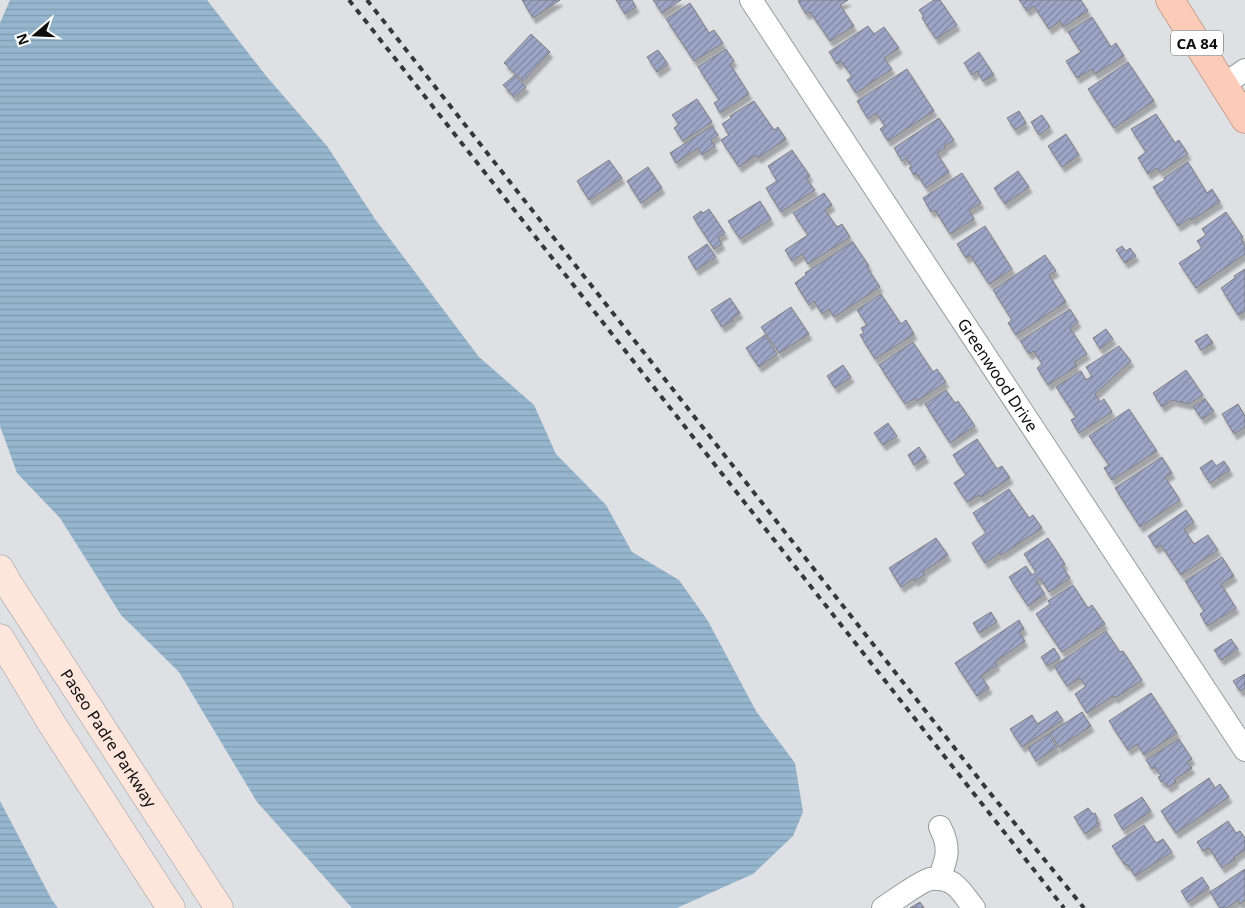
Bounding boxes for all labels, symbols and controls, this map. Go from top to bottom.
north arrow [10,10,60,60]
road number: CA 84 [1171,30,1223,56]
text: N [11,31,33,48]
street label: Greenwood Drive [953,314,1043,436]
street label: Paseo Padre Parkway [56,665,162,812]

